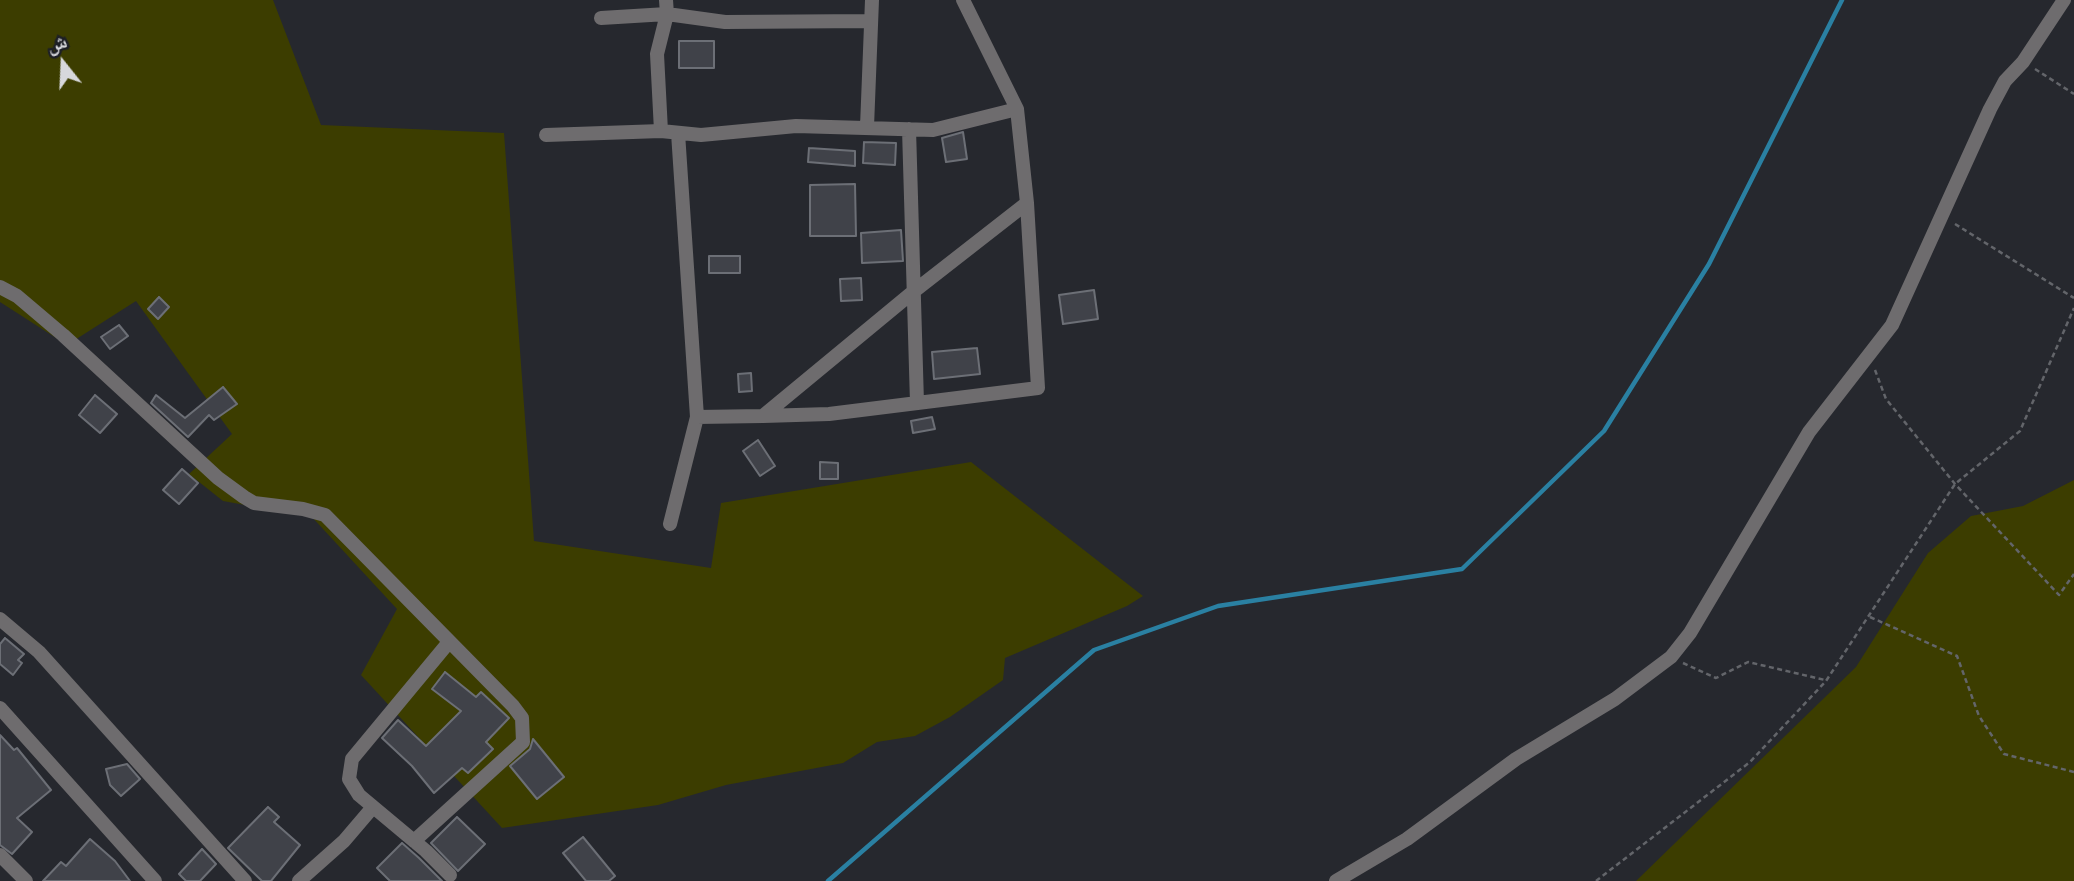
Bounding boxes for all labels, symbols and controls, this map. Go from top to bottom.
north arrow [28,28,98,98]
text: ش [43,29,70,58]

